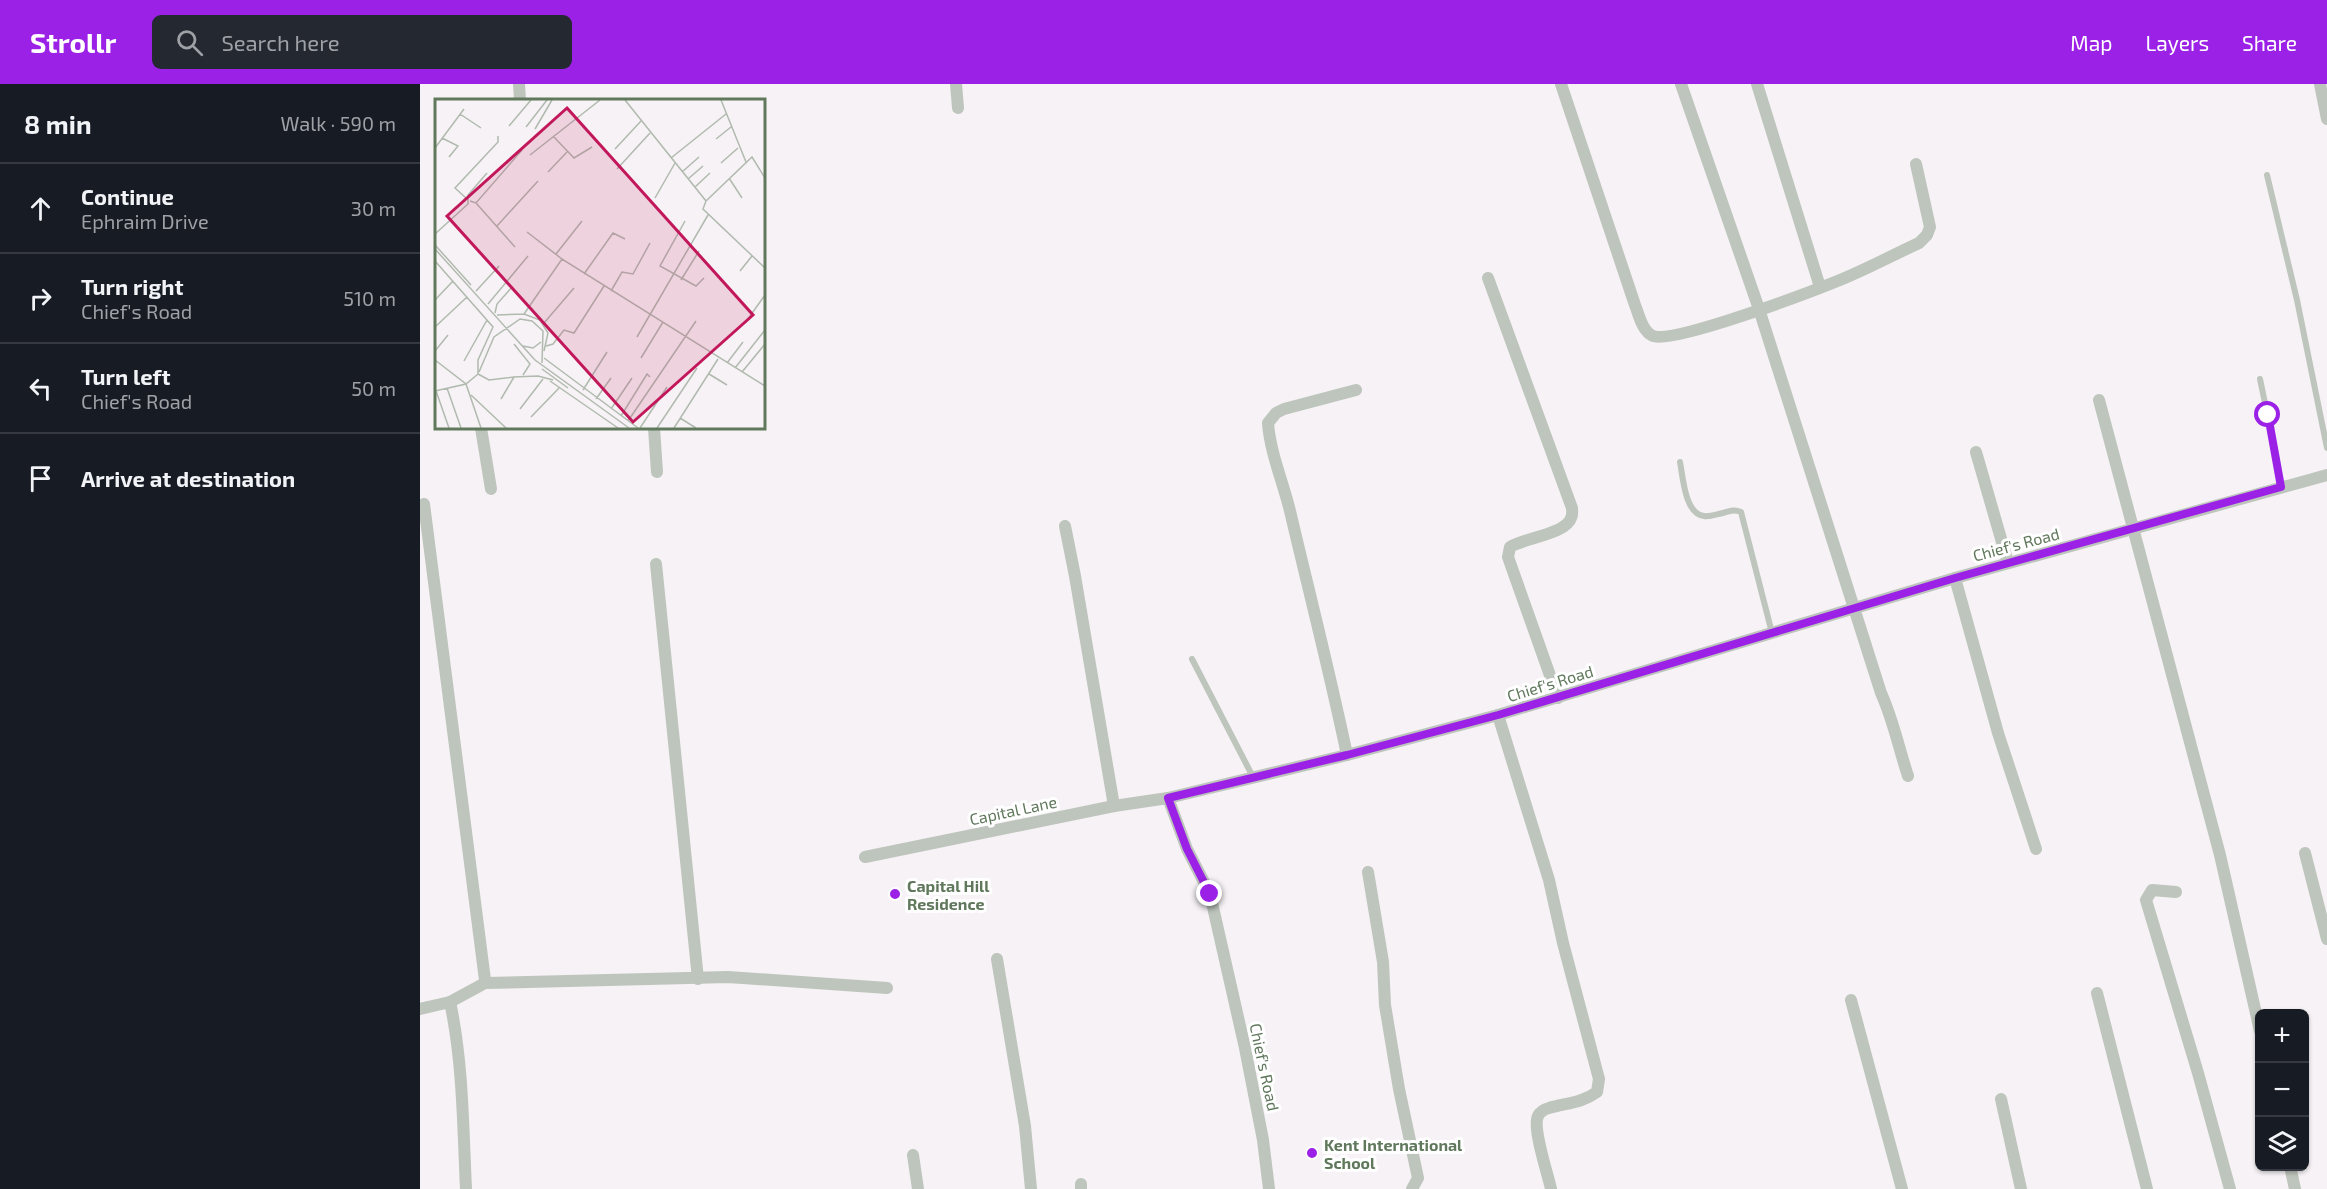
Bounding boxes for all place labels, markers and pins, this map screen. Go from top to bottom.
place label: Capital Hill Residence [907,876,990,913]
marker: Capital Hill Residence [888,887,902,901]
place label: Kent International School [1324,1135,1463,1172]
marker: Kent International School [1305,1146,1319,1160]

